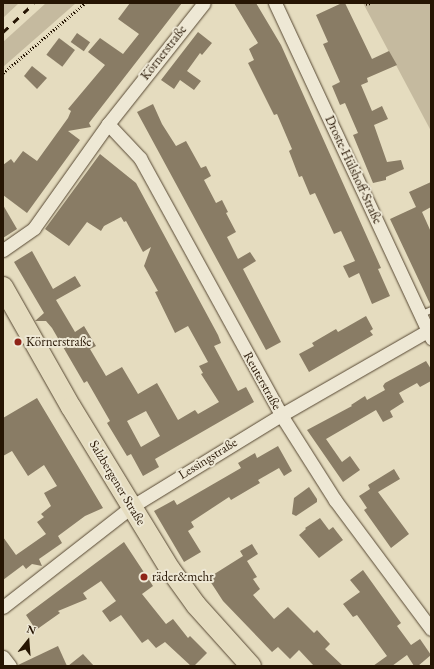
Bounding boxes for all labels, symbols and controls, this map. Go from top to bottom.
street label: Körnerstraße [138,22,190,84]
street label: Droste-Hülshoff-Straße [321,113,385,227]
place label: Körnerstraße [26,334,91,350]
marker: Körnerstraße [13,337,23,347]
street label: Reuterstraße [240,349,284,413]
street label: Lessingstraße [176,435,240,483]
street label: Salzbergener Straße [86,438,148,528]
place label: räder&mehr [152,569,214,585]
marker: räder&mehr [139,572,149,582]
north arrow [8,621,48,661]
text: N [25,622,38,638]

